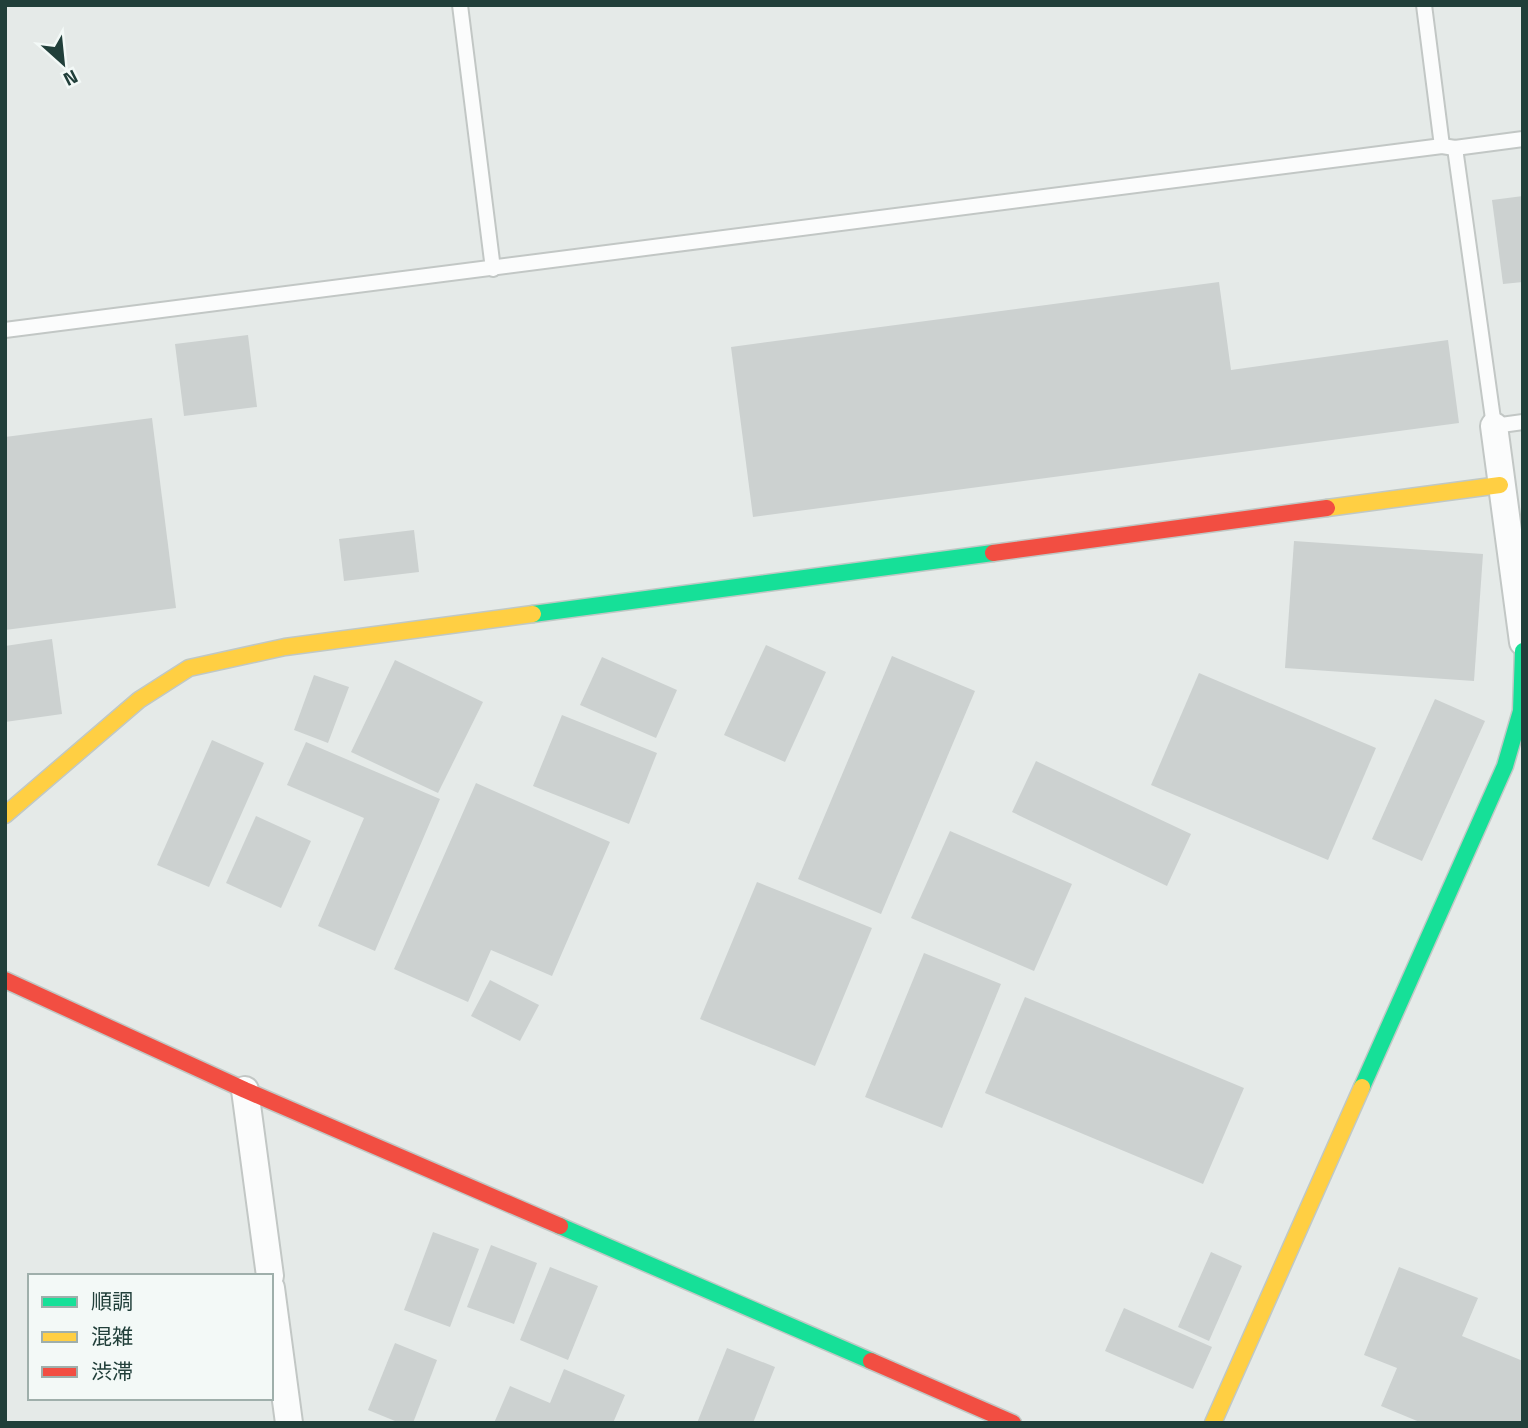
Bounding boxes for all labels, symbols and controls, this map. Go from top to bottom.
north arrow [28,28,98,98]
text: N [58,63,83,95]
legend [28,1274,273,1400]
text: 順調 [91,1285,133,1317]
text: 混雑 [91,1320,133,1352]
text: 渋滞 [91,1355,133,1387]

